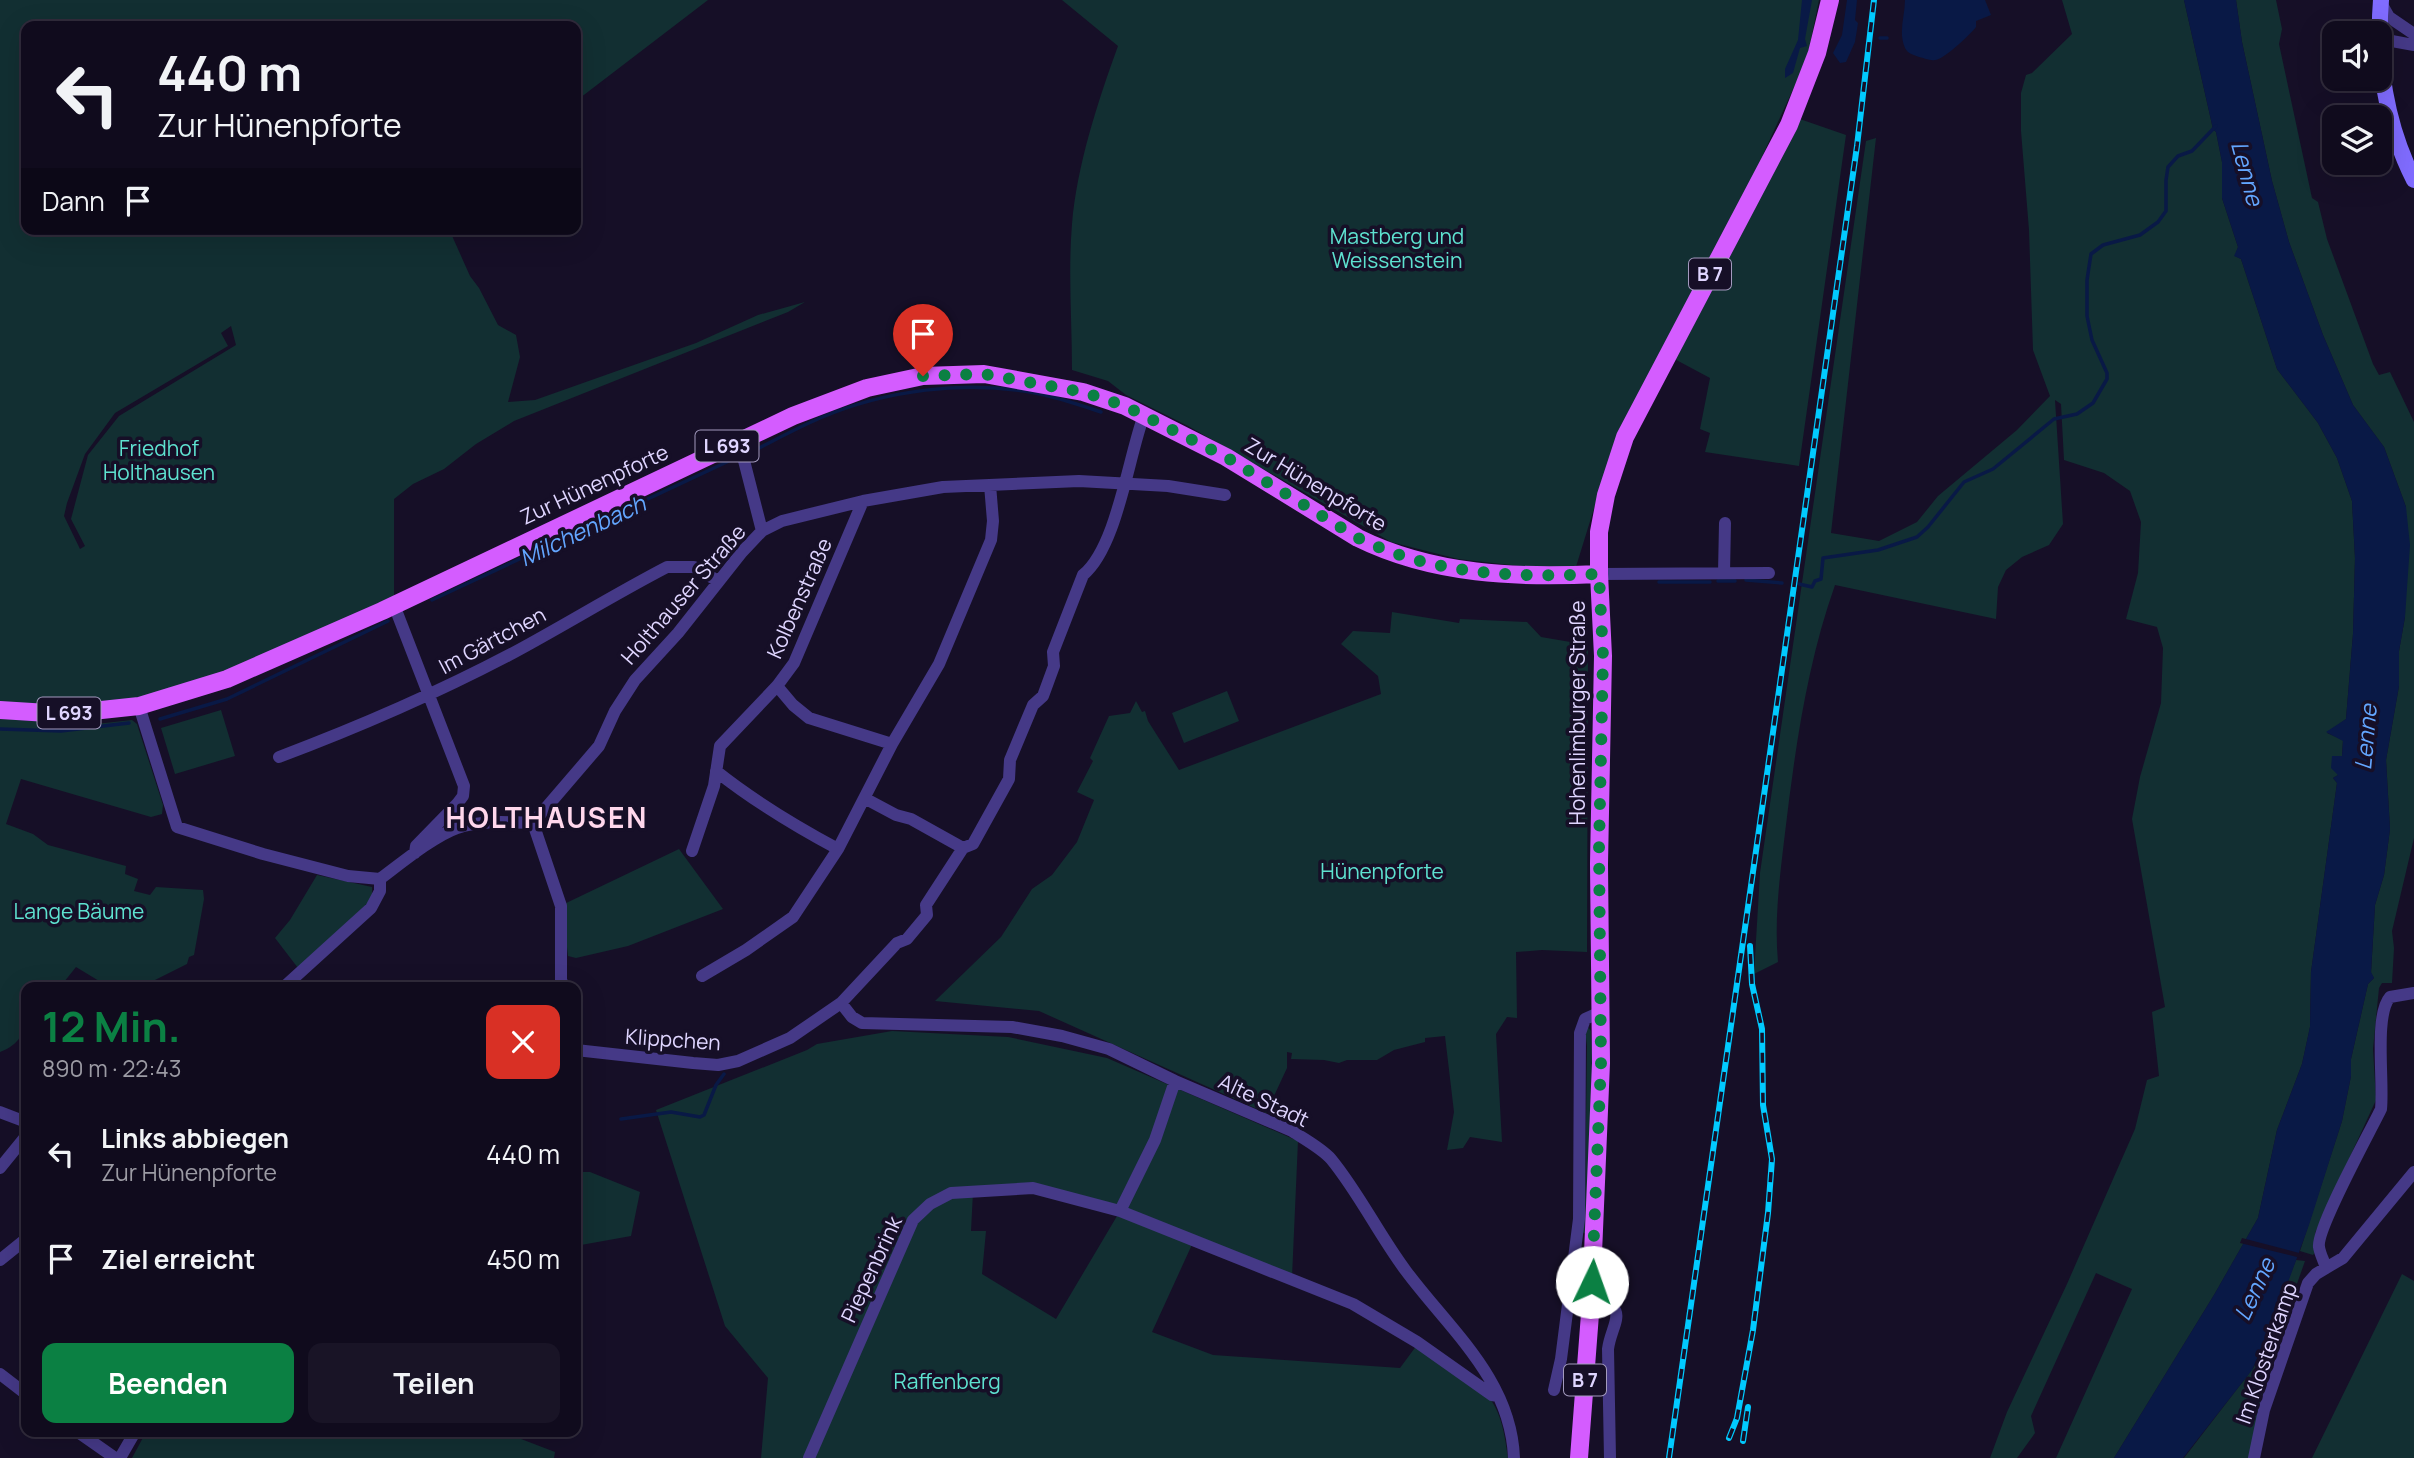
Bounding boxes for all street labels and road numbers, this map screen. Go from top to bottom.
road number: B 7 [1689,258,1731,290]
road number: L 693 [696,430,758,462]
street label: Zur Hünenpforte [1240,431,1392,537]
street label: Zur Hünenpforte [515,437,673,531]
street label: Holthauser Straße [614,518,752,670]
street label: Kolbenstraße [760,533,838,663]
street label: Im Gärtchen [434,600,550,680]
street label: Hohenlimburger Straße [1563,601,1591,825]
road number: L 693 [38,698,100,728]
street label: Klippchen [624,1022,722,1056]
street label: Alte Stadt [1214,1067,1314,1133]
street label: Piepenbrink [834,1211,908,1327]
street label: Im Klosterkamp [2229,1279,2303,1427]
road number: B 7 [1564,1364,1606,1396]

